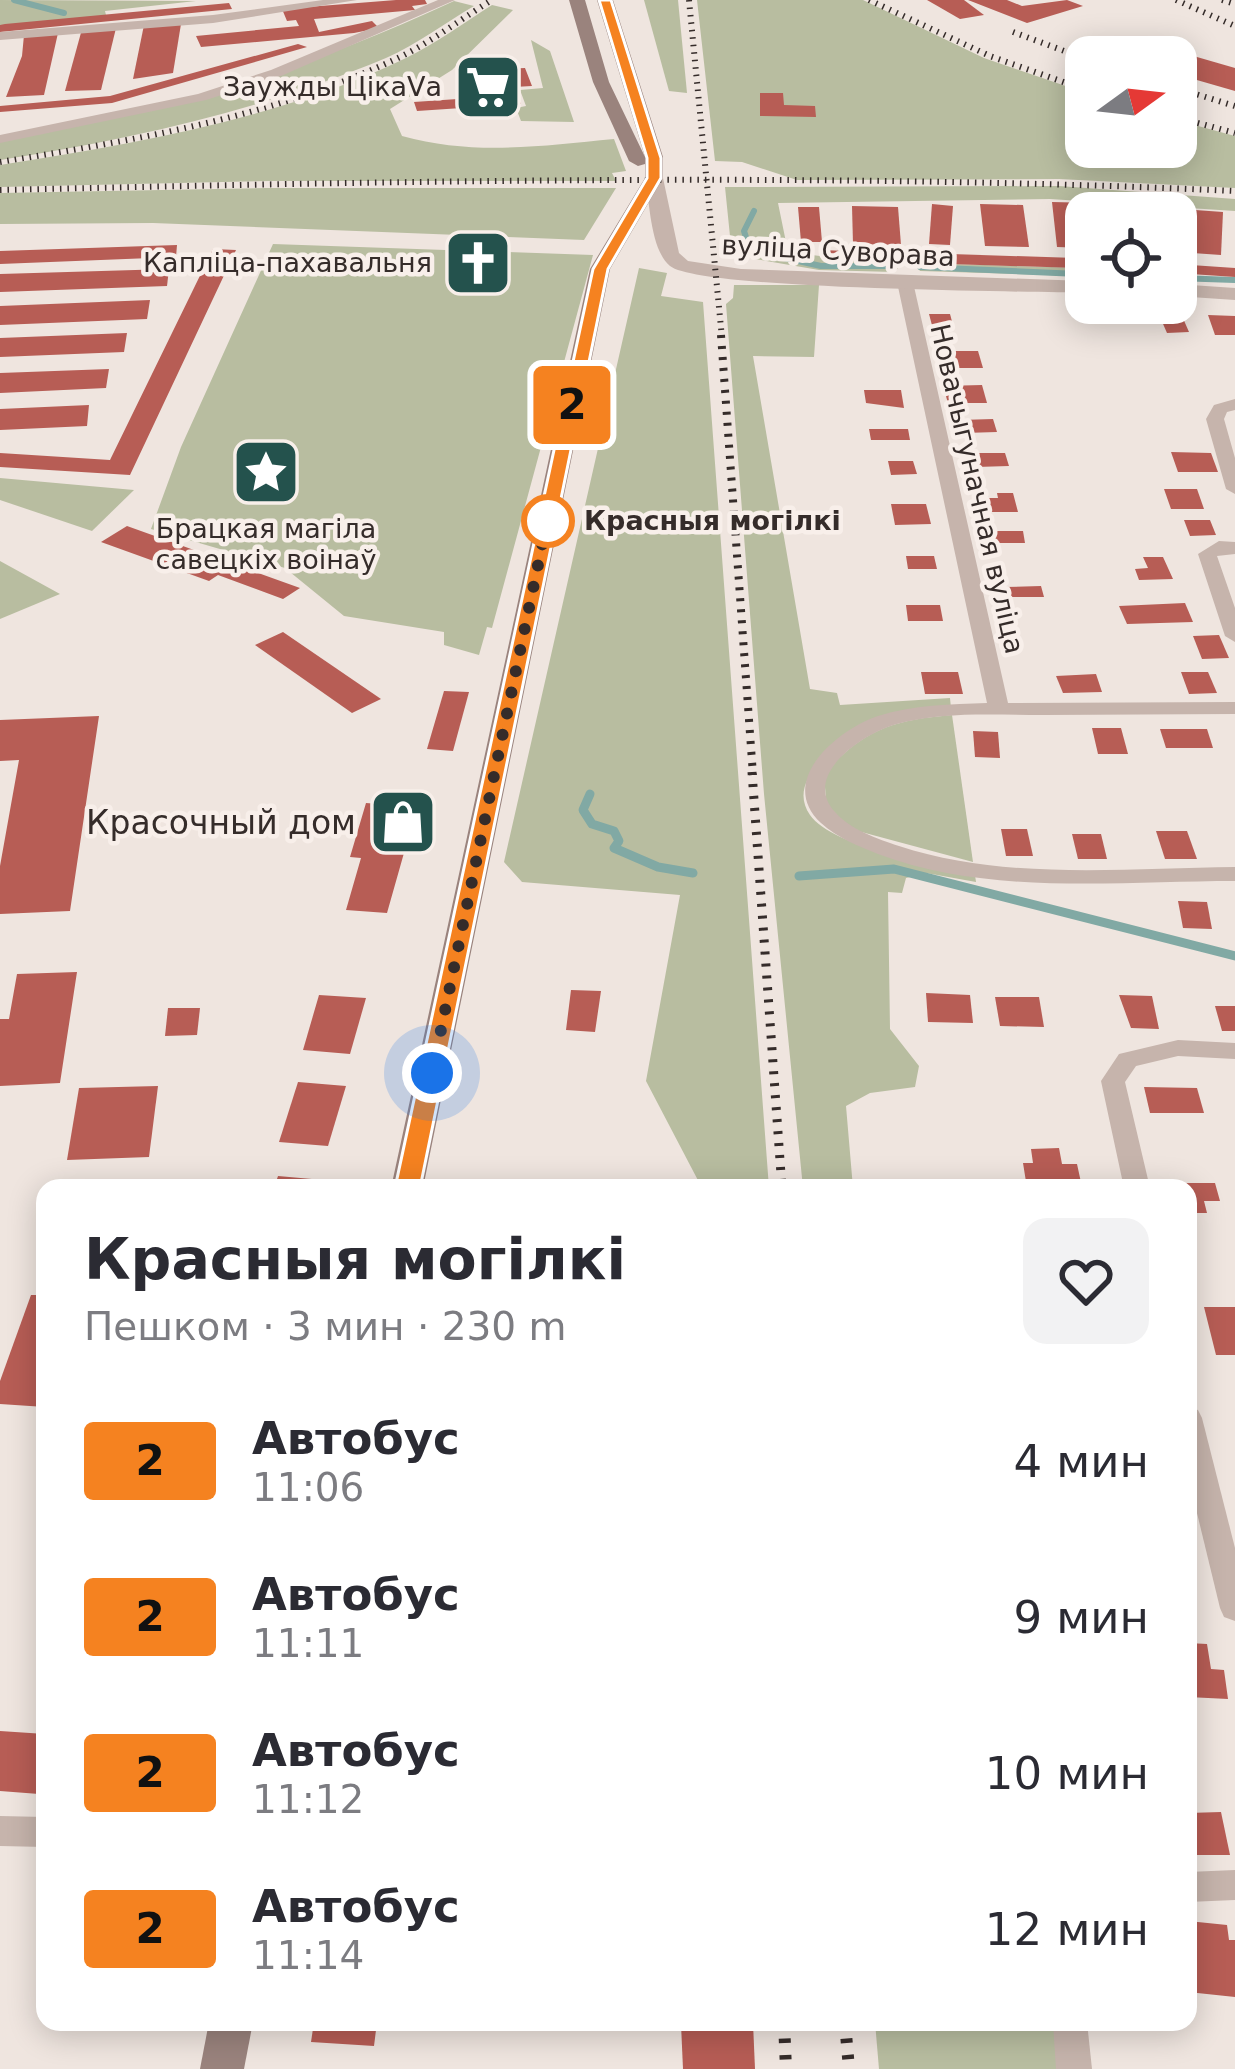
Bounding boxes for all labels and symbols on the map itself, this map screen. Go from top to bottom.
north arrow [1065,36,1197,168]
supermarket icon: Заужды ЦікаVа [453,52,523,122]
place label: Заужды ЦікаVа [223,71,442,102]
church icon: Капліца-пахавальня [443,228,513,298]
street label: вуліца Суворава [721,229,955,272]
place label: Капліца-пахавальня [143,247,432,278]
street label: Новачыгуначная вуліца [924,321,1031,657]
line badge: 2 [533,366,611,444]
place icon: Брацкая магіла савецкіх воінаў [231,437,301,507]
marker: Красныя могілкі [523,496,573,546]
place label: Красныя могілкі [584,505,841,536]
place label: Брацкая магіла савецкіх воінаў [156,513,376,575]
shop icon: Красочный дом [368,787,438,857]
place label: Красочный дом [86,803,356,842]
your location [402,1043,462,1103]

